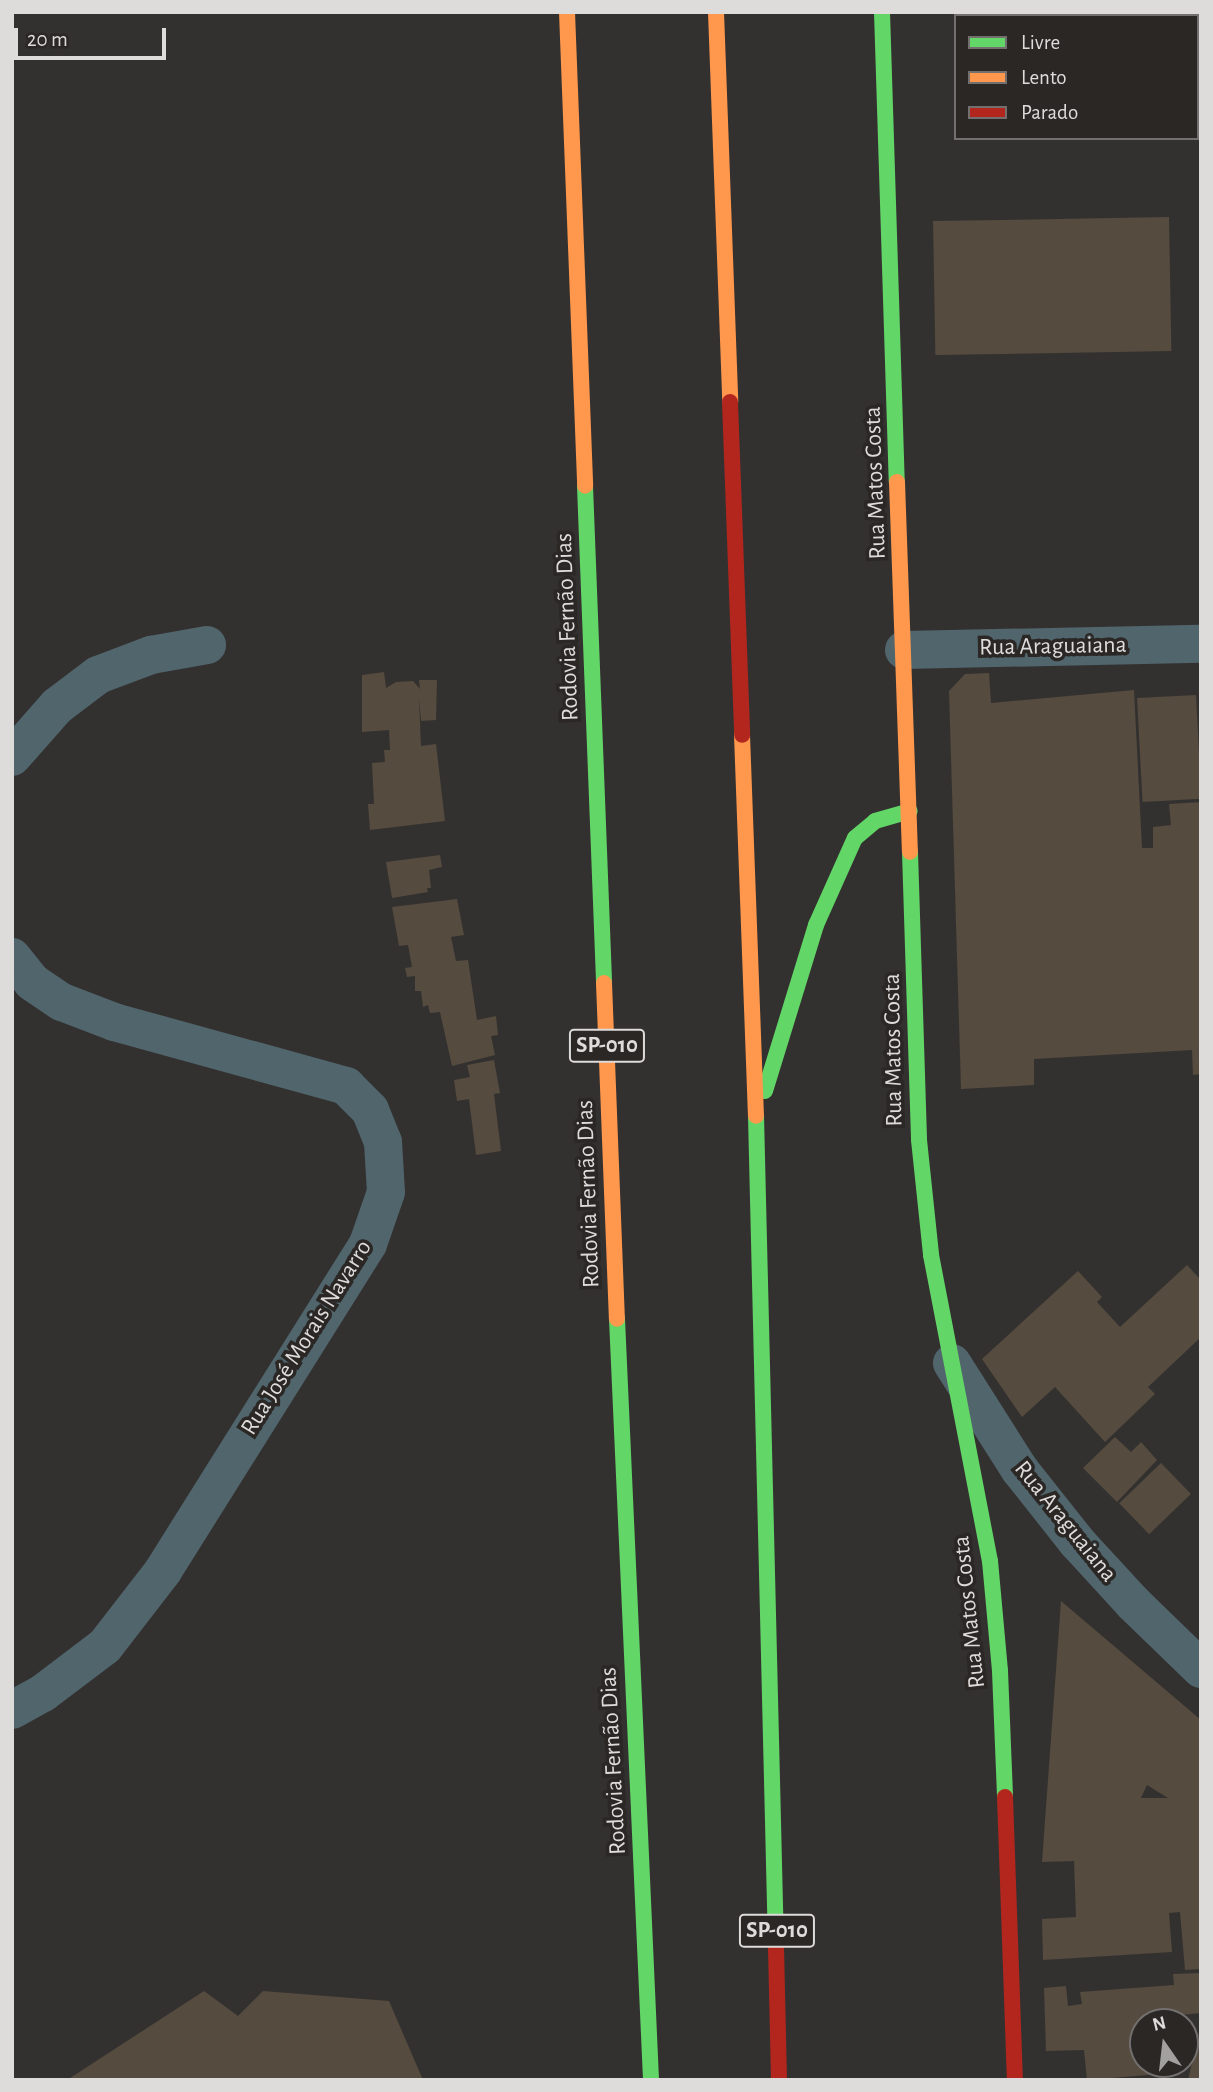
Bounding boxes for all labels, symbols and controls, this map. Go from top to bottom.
scale bar [18,14,170,58]
legend [954,14,1199,140]
text: 20 m [27,29,68,50]
text: Livre [1021,32,1060,53]
text: Lento [1021,67,1067,88]
text: Parado [1021,102,1078,123]
street label: Rua Matos Costa [859,406,893,560]
street label: Rodovia Fernão Dias [550,533,586,721]
street label: Rua Araguaiana [979,631,1127,663]
street label: Rua Matos Costa [878,973,910,1127]
road number: SP-010 [568,1026,646,1065]
street label: Rodovia Fernão Dias [571,1100,607,1288]
street label: Rua José Morais Navarro [235,1235,379,1441]
street label: Rua Araguaiana [1007,1456,1123,1588]
street label: Rua Matos Costa [948,1534,992,1690]
street label: Rodovia Fernão Dias [595,1666,633,1856]
road number: SP-010 [738,1912,816,1950]
north arrow [1129,2008,1199,2078]
text: N [1151,2013,1168,2035]

